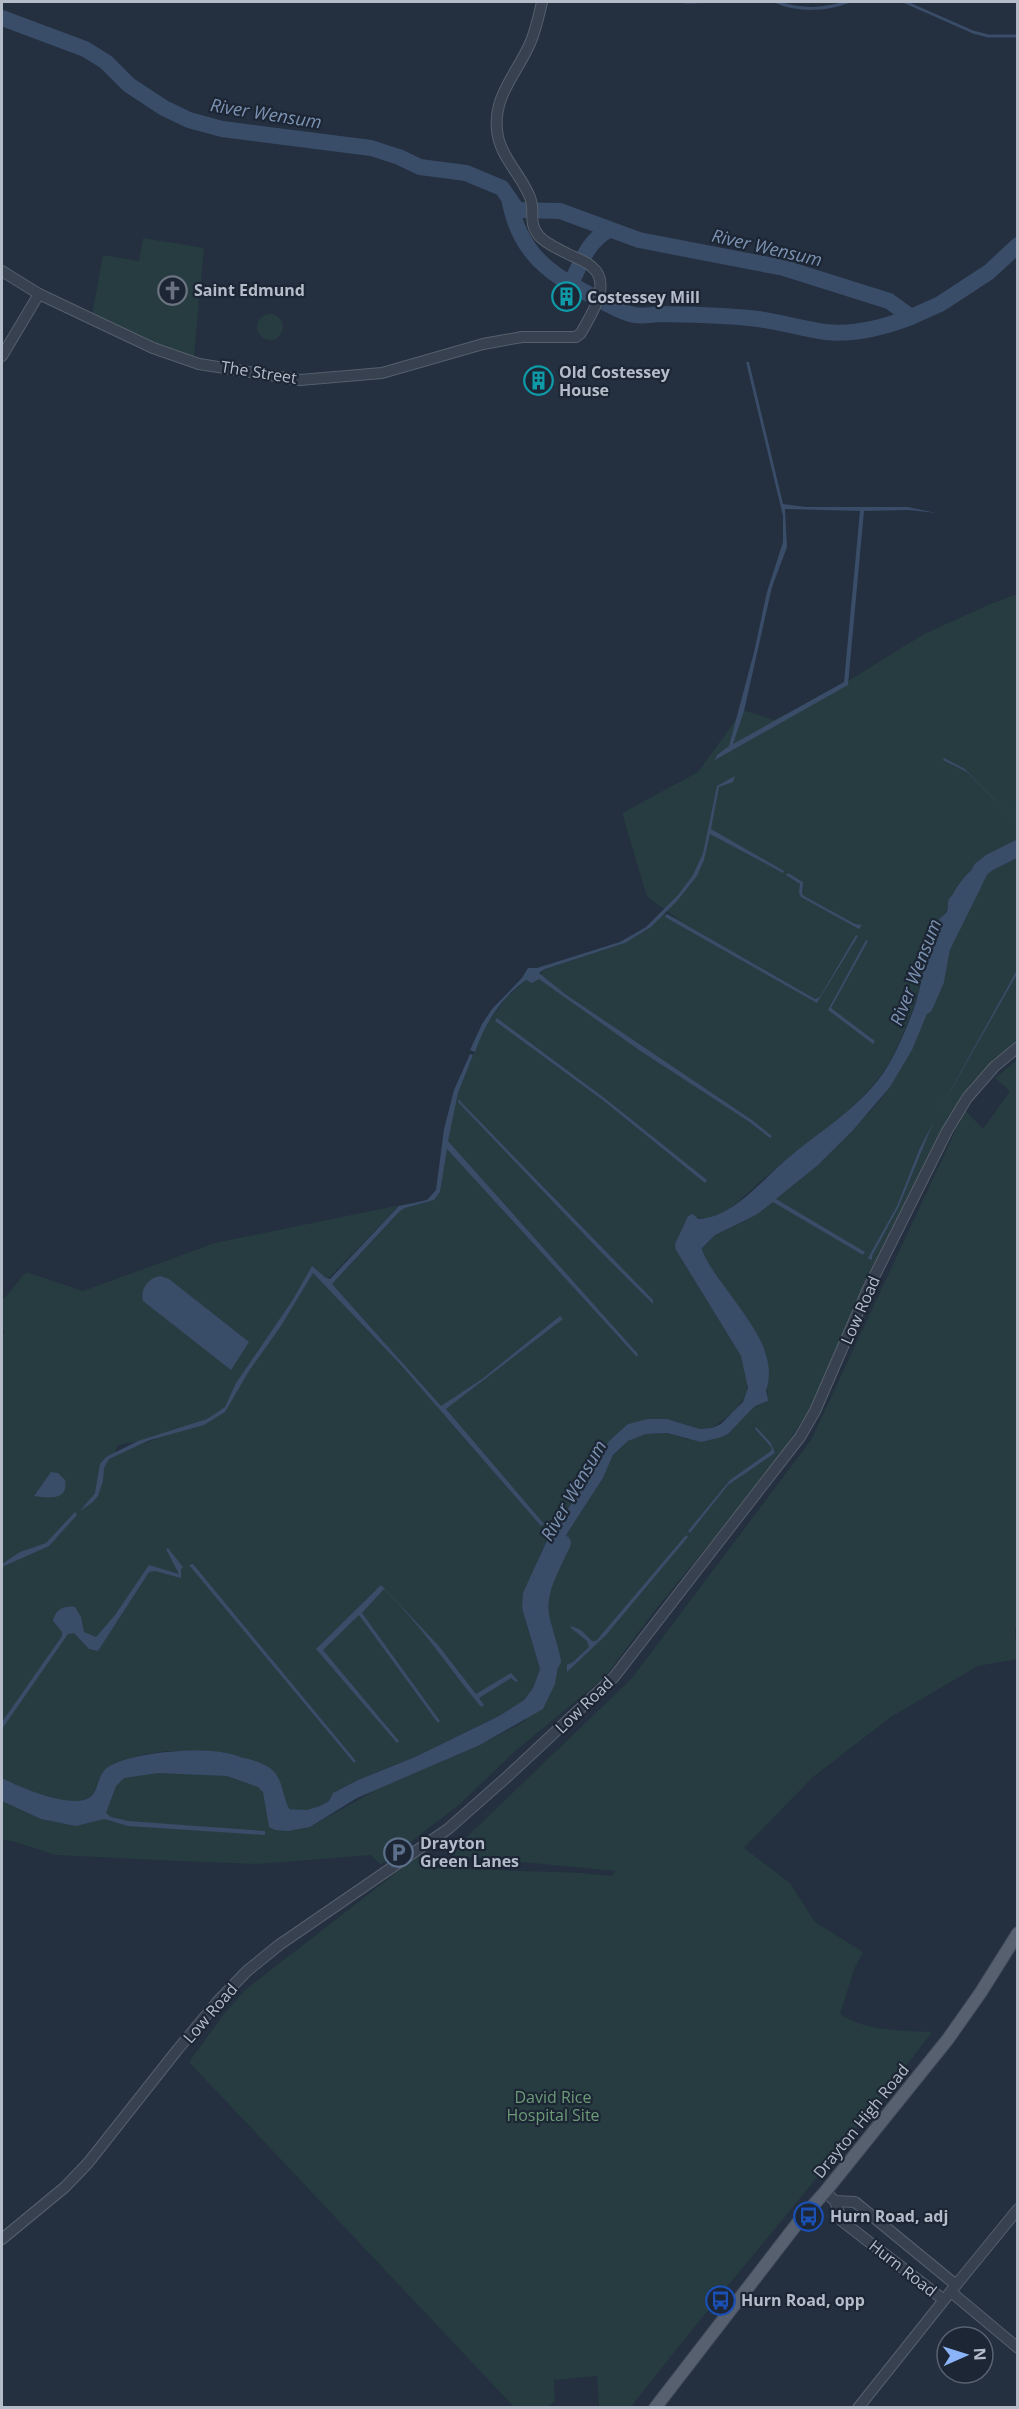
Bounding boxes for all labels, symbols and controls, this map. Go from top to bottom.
water label: River Wensum [209,92,323,134]
water label: River Wensum [710,223,824,271]
church icon: Saint Edmund [157,274,189,306]
place label: Saint Edmund [194,279,305,301]
building icon: Costessey Mill [550,281,582,313]
place label: Costessey Mill [587,286,700,308]
street label: The Street [220,355,299,389]
place label: Old Costessey House [559,361,671,401]
building icon: Old Costessey House [522,365,554,397]
water label: River Wensum [884,915,946,1029]
street label: Low Road [835,1272,885,1348]
water label: River Wensum [535,1435,611,1545]
street label: Low Road [550,1672,618,1738]
place label: Drayton Green Lanes [420,1832,519,1872]
parking icon: Drayton Green Lanes [383,1836,415,1868]
street label: Low Road [178,1978,242,2048]
street label: Drayton High Road [808,2059,914,2183]
park label: David Rice Hospital Site [506,2086,600,2126]
bus stop icon: Hurn Road, adj [793,2200,825,2232]
place label: Hurn Road, adj [830,2205,948,2227]
street label: Hurn Road [865,2235,941,2301]
bus stop icon: Hurn Road, opp [704,2284,736,2316]
place label: Hurn Road, opp [741,2289,865,2311]
north arrow [935,2325,995,2385]
text: N [969,2347,991,2361]

